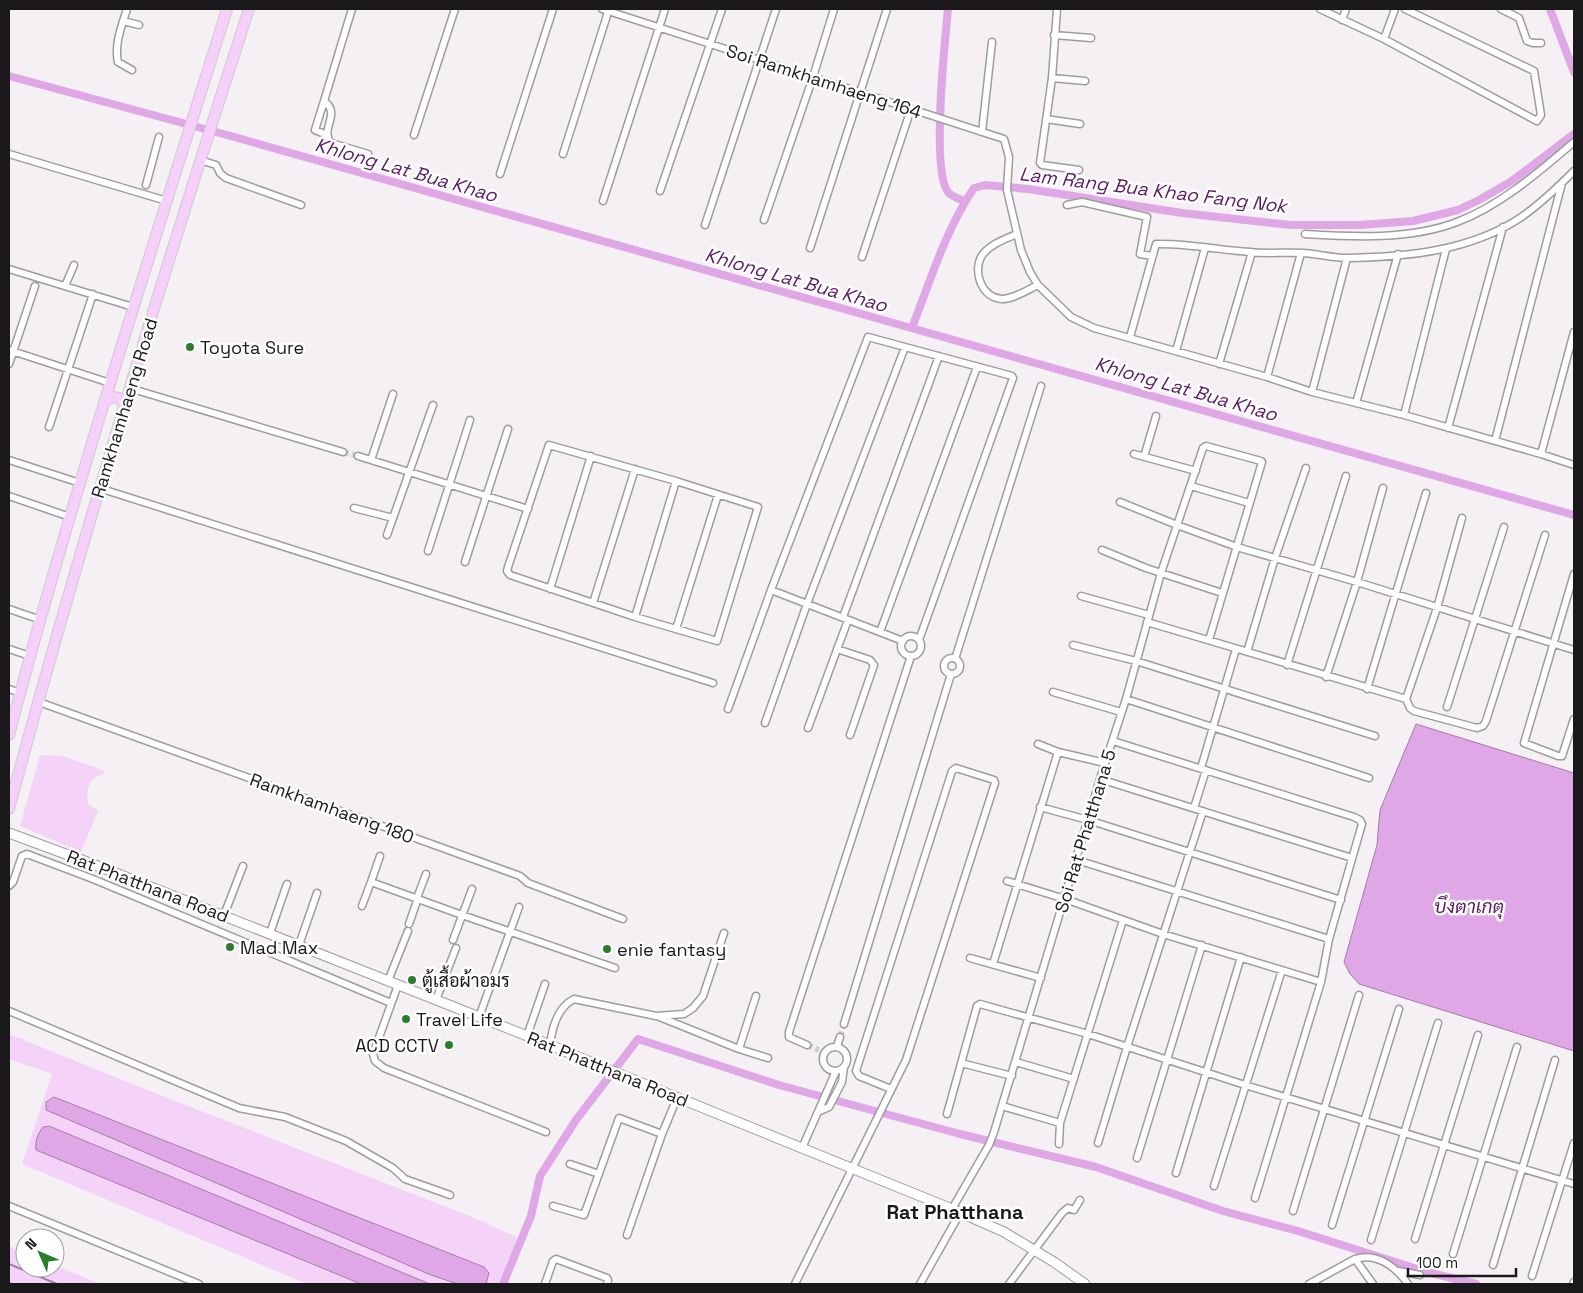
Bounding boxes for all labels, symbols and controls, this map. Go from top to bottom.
street label: Soi Ramkhamhaeng 164 [724,39,924,123]
water label: Khlong Lat Bua Khao [312,132,501,208]
water label: Lam Rang Bua Khao Fang Nok [1018,161,1291,219]
water label: Khlong Lat Bua Khao [702,242,891,318]
street label: Ramkhamhaeng Road [86,315,162,501]
place label: Toyota Sure [200,336,304,359]
marker: Toyota Sure [184,341,196,353]
water label: Khlong Lat Bua Khao [1092,351,1281,427]
street label: Soi Rat Phatthana 5 [1049,746,1121,916]
street label: Ramkhamhaeng 180 [247,768,417,848]
street label: Rat Phatthana Road [64,844,232,928]
water label: บึงตาเกตุ [1434,894,1504,919]
place label: Mad Max [240,936,319,959]
place label: enie fantasy [617,938,726,961]
marker: Mad Max [224,941,236,953]
marker: enie fantasy [601,943,613,955]
place label: ตู้เสื้อผ้าอมร [422,965,510,994]
marker: ตู้เสื้อผ้าอมร [406,974,418,986]
place label: Travel Life [416,1008,503,1031]
marker: Travel Life [400,1013,412,1025]
street label: Rat Phatthana Road [524,1026,692,1112]
place label: ACD CCTV [355,1034,439,1057]
marker: ACD CCTV [443,1039,455,1051]
district label: Rat Phatthana [886,1199,1024,1225]
north arrow [15,1228,65,1278]
text: N [21,1234,40,1253]
scale bar [1408,1246,1516,1278]
text: 100 m [1416,1253,1458,1272]

